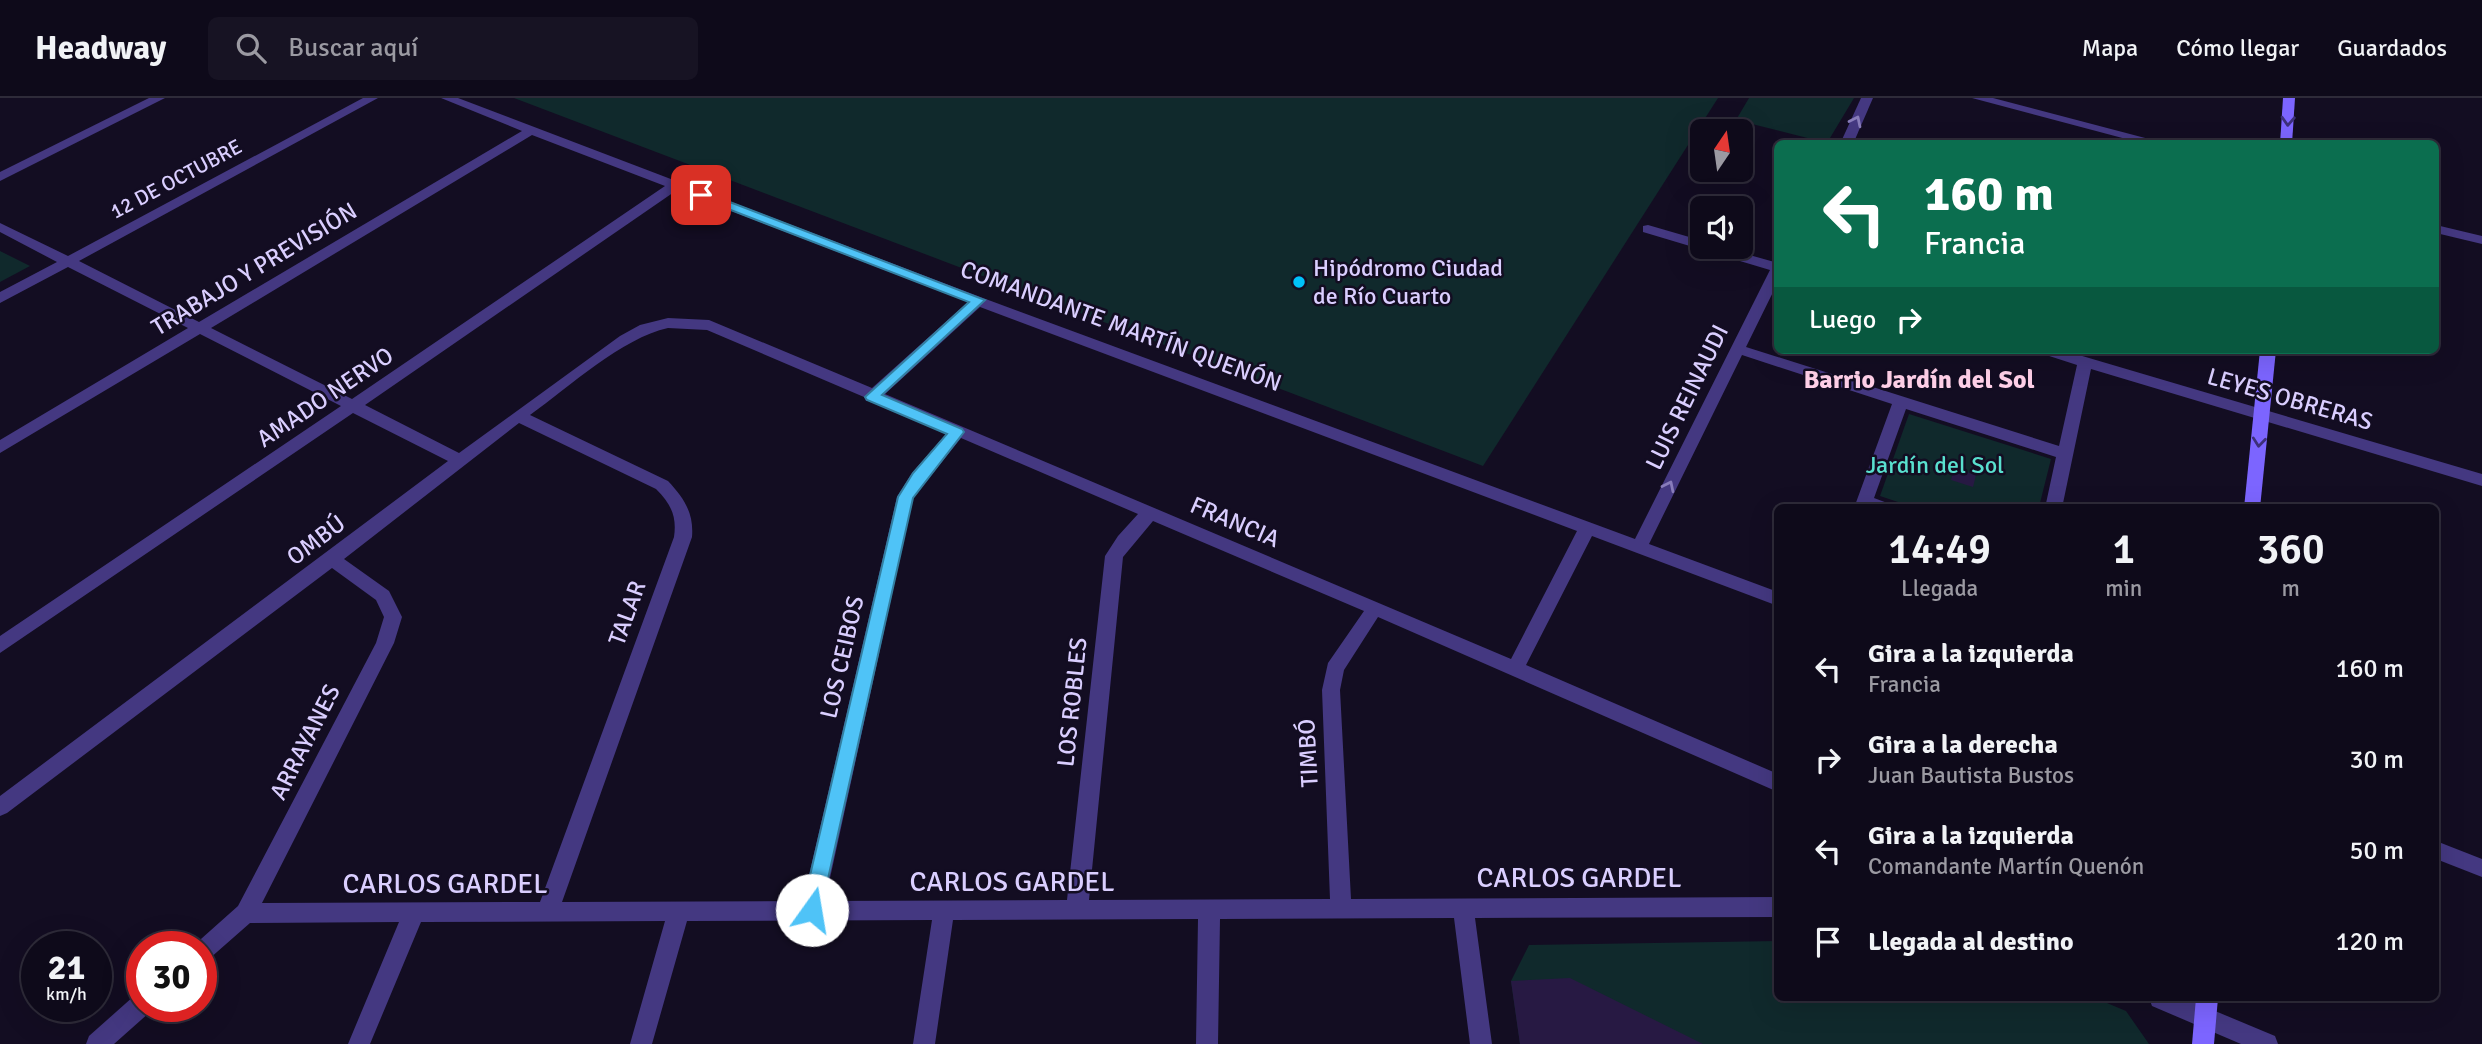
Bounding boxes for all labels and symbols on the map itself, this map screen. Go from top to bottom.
one-way arrow [1848,116,1862,128]
one-way arrow [2280,116,2295,127]
north arrow [1690,119,1754,182]
street label: 12 DE OCTUBRE [106,133,246,225]
pin [671,165,731,225]
street label: TRABAJO Y PREVISIÓN [146,196,362,342]
place label: Hipódromo Ciudad de Río Cuarto [1313,253,1503,311]
street label: COMANDANTE MARTÍN QUENÓN [956,254,1286,398]
marker: Hipódromo Ciudad de Río Cuarto [1291,274,1307,290]
street label: LUIS REINAUDI [1639,320,1735,474]
street label: AMADO NERVO [251,340,399,454]
street label: LEYES OBRERAS [2204,361,2376,437]
district label: Barrio Jardín del Sol [1803,364,2035,396]
one-way arrow [2252,437,2267,448]
park label: Jardín del Sol [1866,450,2004,480]
one-way arrow [1661,481,1675,493]
street label: FRANCIA [1186,490,1284,554]
street label: OMBÚ [281,508,351,572]
street label: TALAR [602,577,652,649]
street label: LOS CEIBOS [813,593,871,721]
street label: LOS ROBLES [1050,636,1094,768]
street label: ARRAYANES [263,679,347,805]
street label: TIMBÓ [1291,718,1325,788]
street label: CARLOS GARDEL [1476,861,1682,895]
street label: CARLOS GARDEL [909,865,1115,899]
street label: CARLOS GARDEL [342,867,548,901]
position arrow [775,873,849,947]
speed limit sign: 30 [126,931,217,1022]

